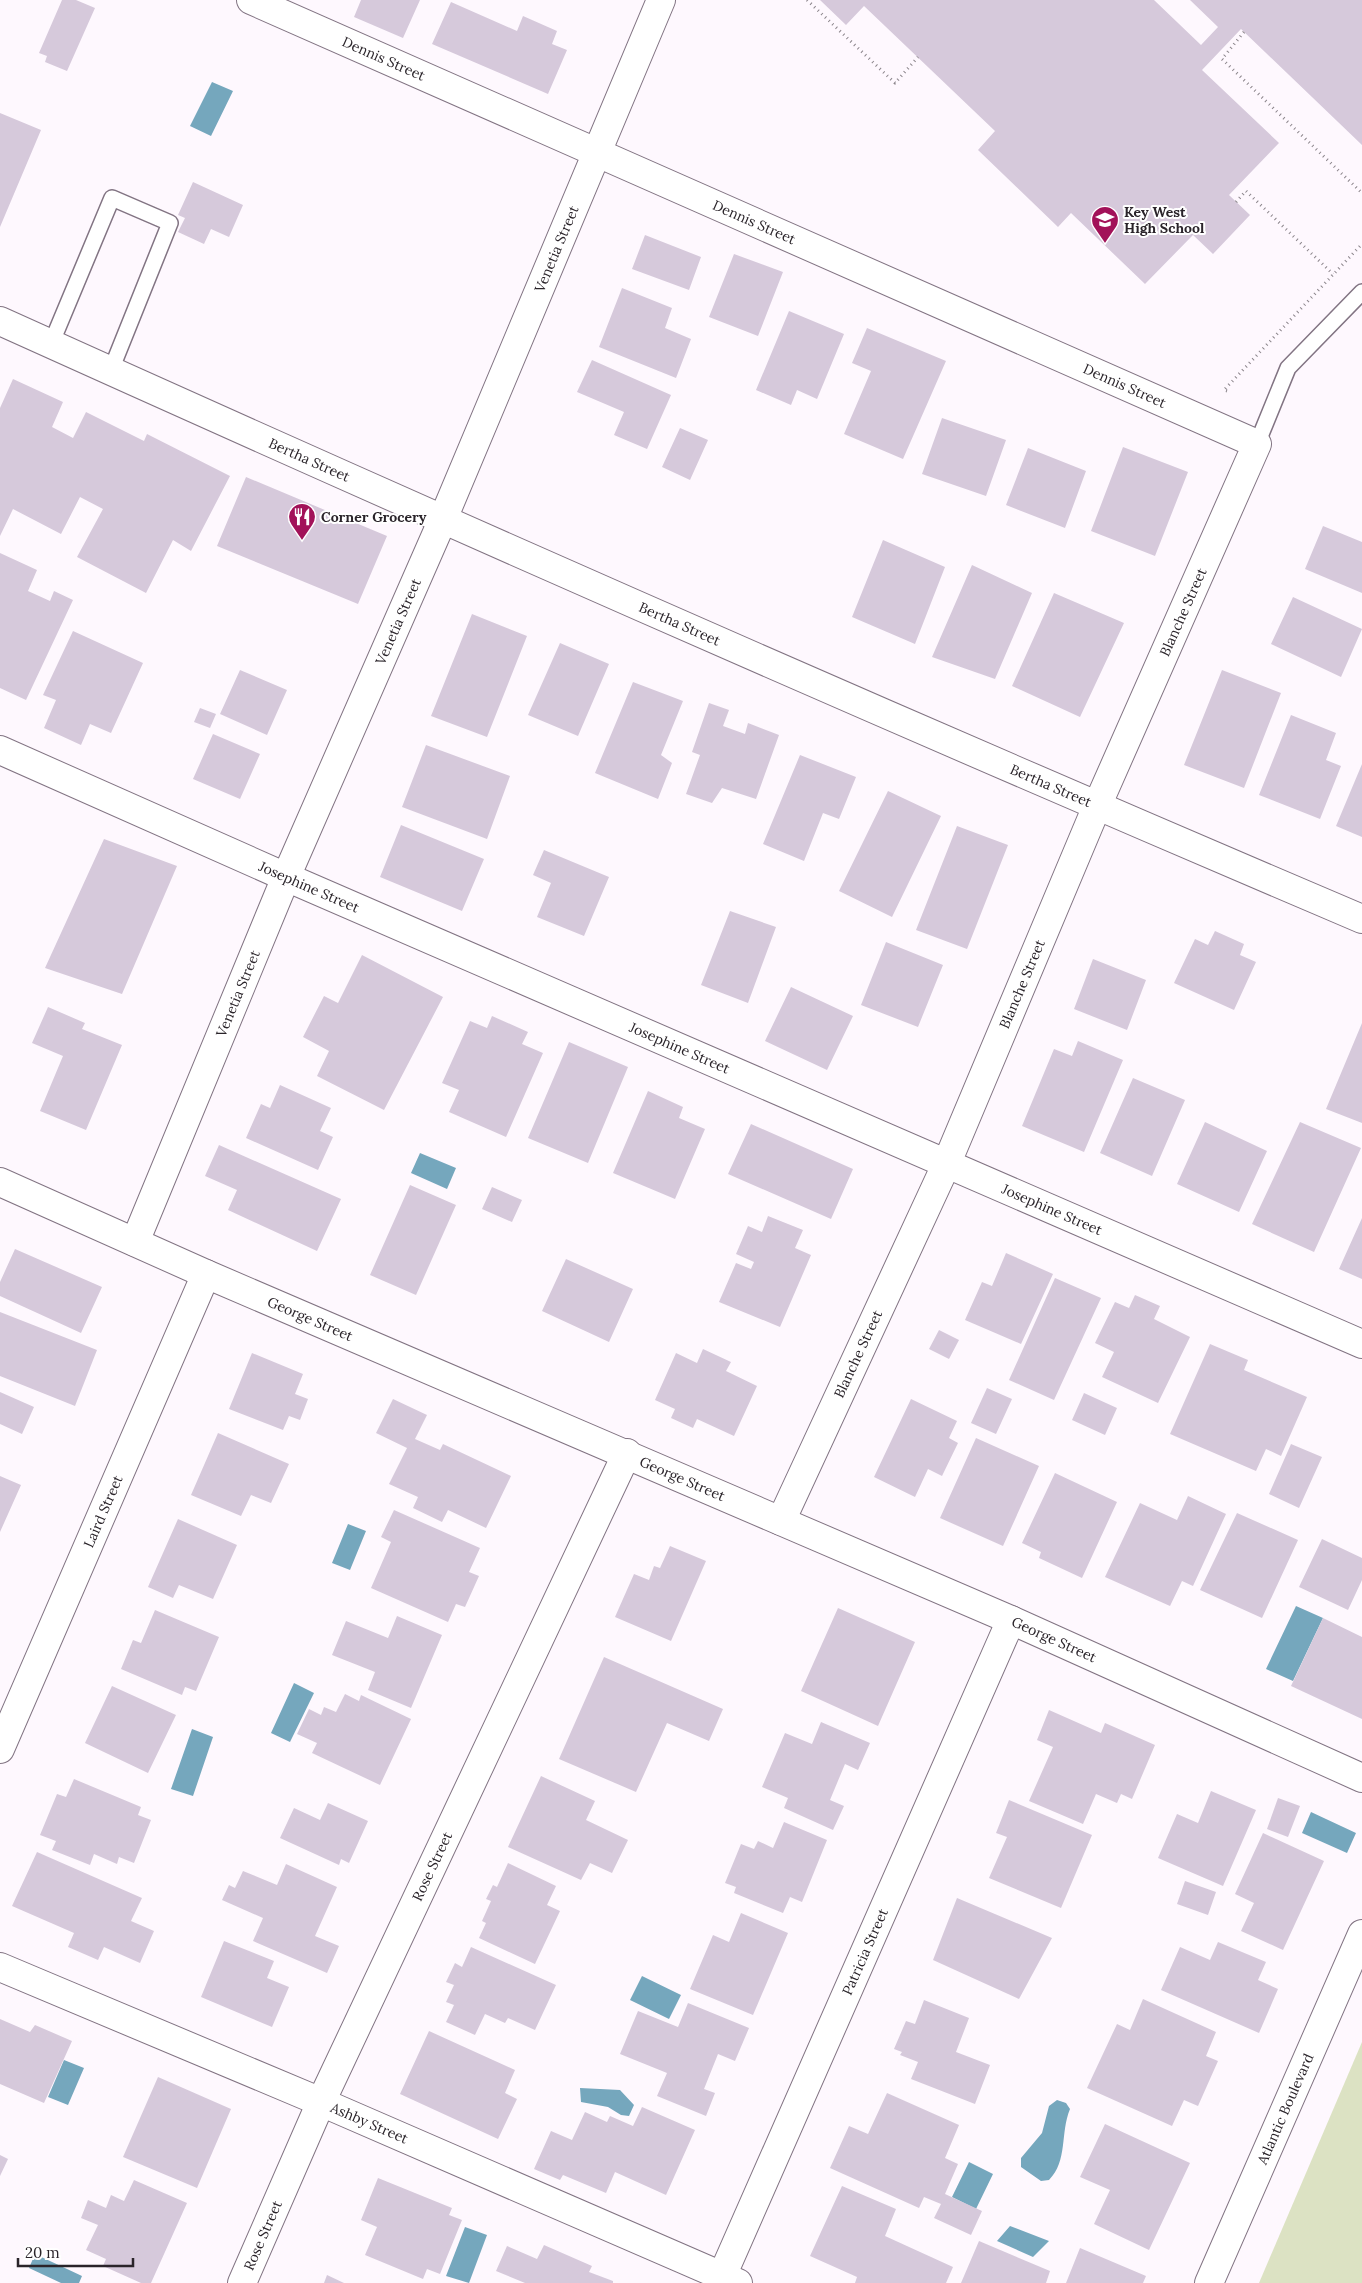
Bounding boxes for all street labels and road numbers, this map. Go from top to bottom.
street label: Dennis Street [339,32,428,85]
street label: Dennis Street [710,196,799,248]
street label: Venetia Street [530,202,583,296]
street label: Dennis Street [1080,359,1170,412]
street label: Bertha Street [266,434,353,486]
street label: Blanche Street [1155,564,1211,659]
street label: Venetia Street [371,575,425,668]
street label: Bertha Street [636,598,724,650]
street label: Bertha Street [1007,760,1095,811]
street label: Josephine Street [255,857,362,917]
street label: Blanche Street [995,936,1049,1031]
street label: Venetia Street [212,947,264,1040]
street label: Josephine Street [626,1018,733,1078]
street label: Josephine Street [998,1179,1106,1239]
street label: George Street [265,1293,356,1345]
street label: Blanche Street [830,1307,886,1401]
street label: George Street [637,1452,728,1505]
street label: Laird Street [79,1472,127,1550]
street label: George Street [1009,1612,1100,1667]
street label: Rose Street [408,1828,456,1904]
street label: Patricia Street [838,1905,892,1998]
street label: Atlantic Boulevard [1253,2051,1317,2168]
street label: Ashby Street [327,2098,411,2148]
street label: Rose Street [240,2197,286,2273]

